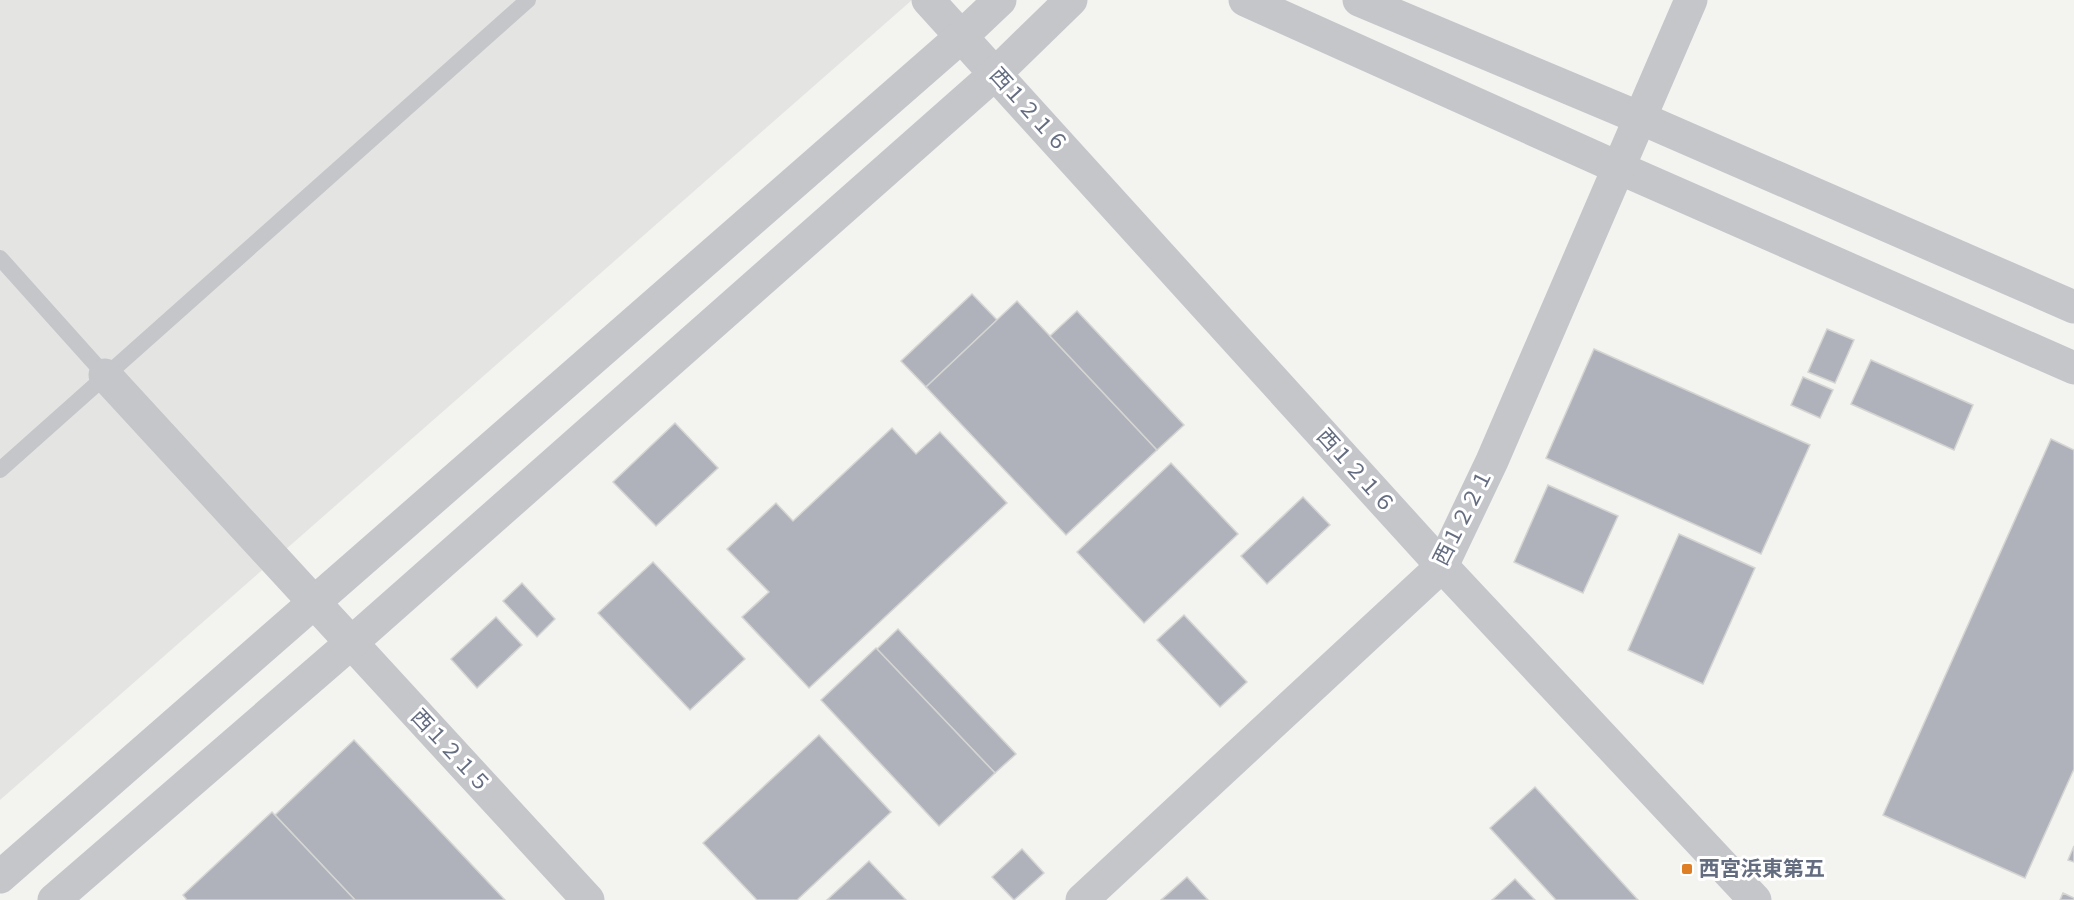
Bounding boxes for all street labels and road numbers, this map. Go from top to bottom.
street label: 西１２１６ [985,63,1073,157]
street label: 西１２１６ [1312,424,1400,518]
street label: 西１２２１ [1428,465,1498,569]
street label: 西１２１５ [406,704,496,798]

